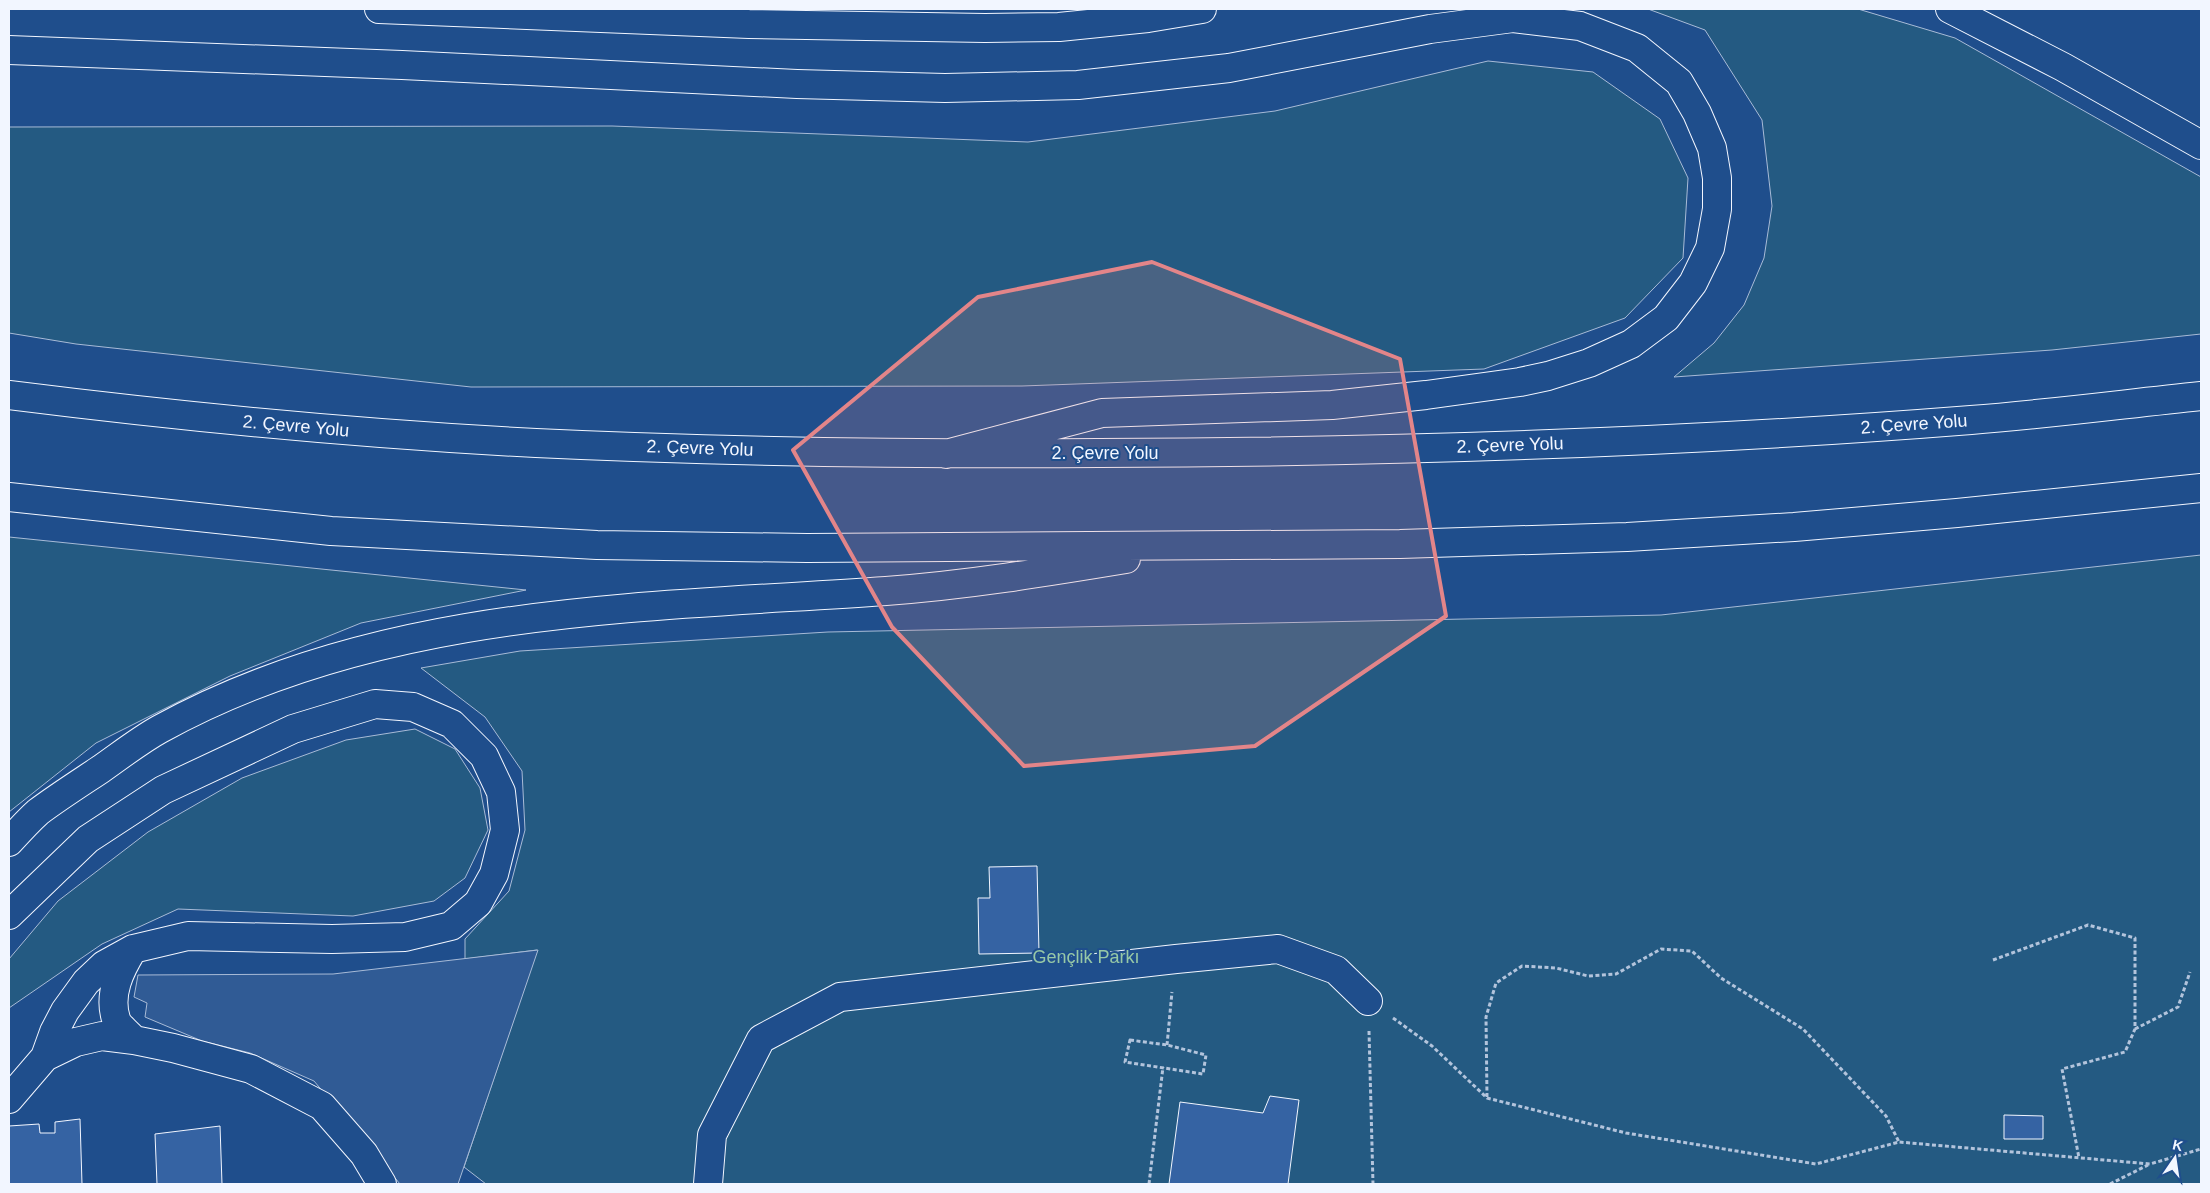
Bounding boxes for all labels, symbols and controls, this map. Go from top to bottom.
street label: 2. Çevre Yolu [1860,410,1968,438]
street label: 2. Çevre Yolu [242,411,350,441]
street label: 2. Çevre Yolu [1456,433,1564,457]
street label: 2. Çevre Yolu [646,436,754,460]
street label: 2. Çevre Yolu [1051,443,1159,463]
park label: Gençlik Parkı [1032,947,1140,967]
north arrow [2150,1133,2200,1183]
text: K [2171,1136,2185,1154]

